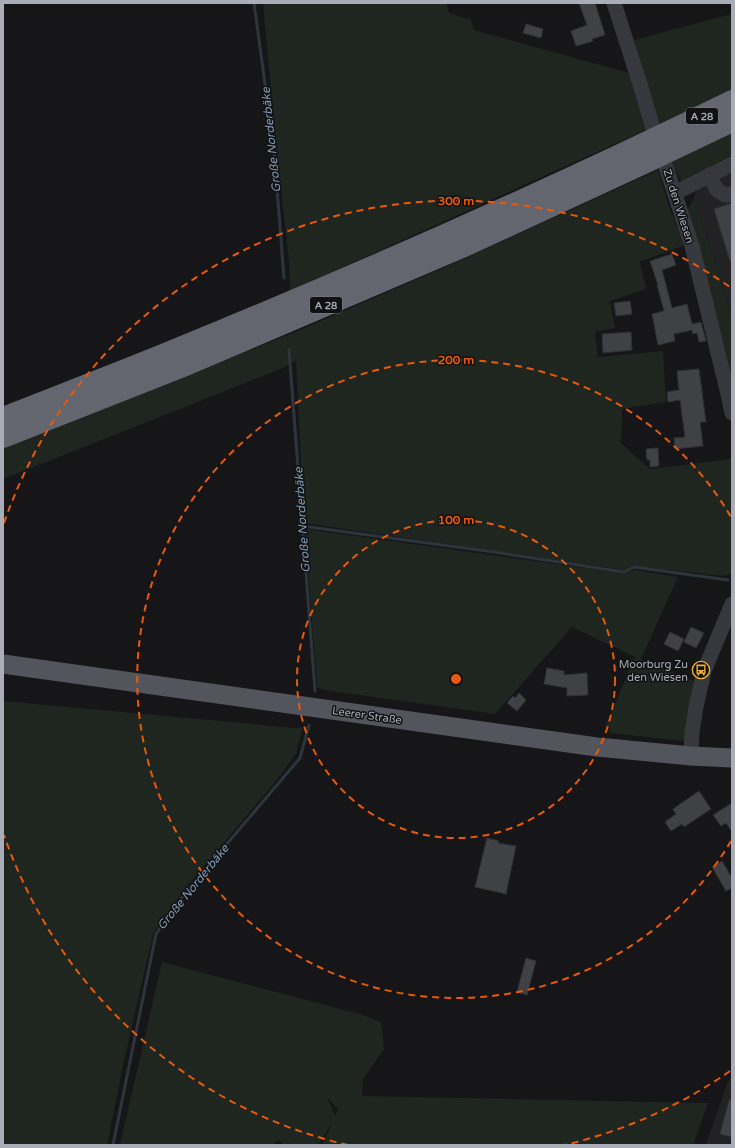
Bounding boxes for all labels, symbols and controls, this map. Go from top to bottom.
water label: Große Norderbäke [258,86,283,193]
road number: A 28 [686,108,718,124]
street label: Zu den Wiesen [660,167,697,245]
text: 300 m [438,194,474,208]
road number: A 28 [310,297,342,313]
text: 200 m [438,353,474,367]
water label: Große Norderbäke [291,466,313,573]
text: 100 m [438,513,474,527]
place label: Moorburg Zu den Wiesen [619,658,688,684]
bus stop icon: Moorburg Zu den Wiesen [691,660,711,680]
centre of rings [449,672,463,686]
street label: Leerer Straße [331,704,403,727]
water label: Große Norderbäke [154,841,232,932]

